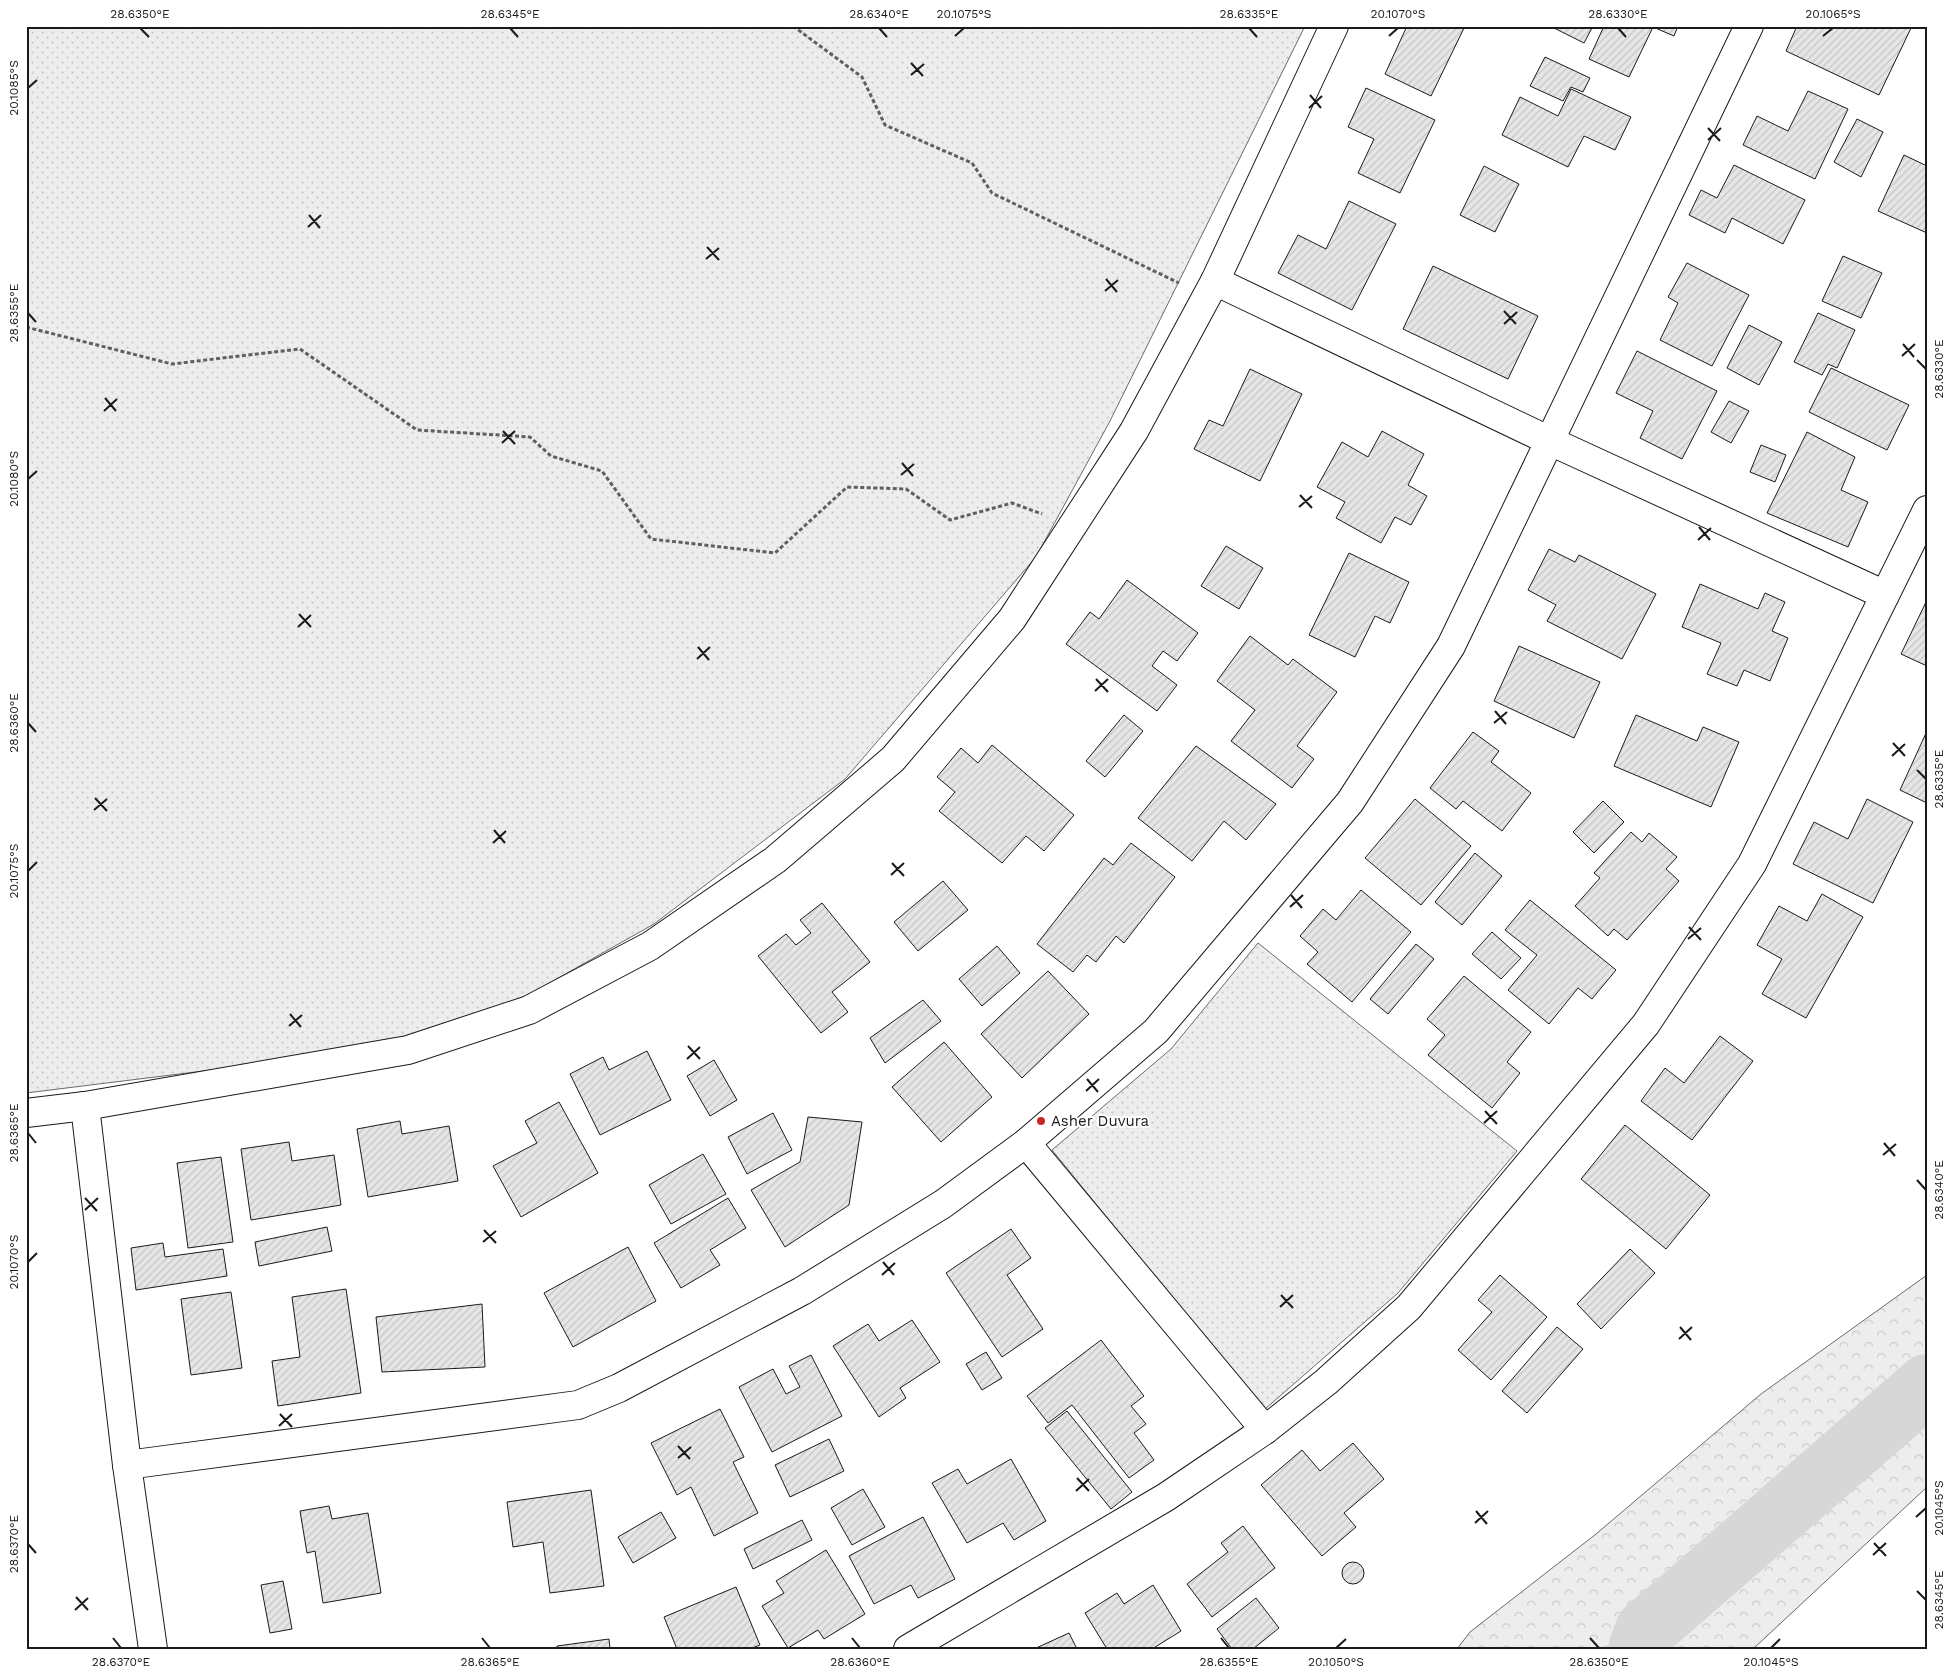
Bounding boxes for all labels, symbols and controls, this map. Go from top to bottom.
text: 28.6350°E [110,7,170,21]
text: 28.6345°E [480,7,540,21]
text: 28.6340°E [849,7,909,21]
text: 20.1075°S [937,7,991,21]
text: 28.6335°E [1220,7,1279,21]
text: 20.1070°S [1370,7,1426,21]
text: 28.6330°E [1588,7,1648,21]
text: 20.1065°S [1805,7,1861,21]
text: 20.1085°S [7,60,21,116]
text: 28.6355°E [7,283,21,342]
text: 28.6330°E [1932,339,1946,399]
text: 20.1080°S [7,451,21,507]
text: 28.6360°E [7,693,21,753]
text: 28.6335°E [1932,749,1946,808]
text: 20.1075°S [7,844,21,898]
text: 28.6365°E [7,1103,21,1163]
place label: Asher Duvura [1051,1112,1150,1130]
marker: Asher Duvura [1035,1115,1047,1127]
text: 28.6340°E [1932,1160,1946,1220]
text: 20.1070°S [7,1234,21,1290]
text: 20.1045°S [1932,1480,1946,1536]
text: 28.6370°E [7,1514,21,1573]
text: 28.6345°E [1932,1570,1946,1630]
text: 28.6370°E [92,1655,151,1669]
text: 28.6365°E [460,1655,520,1669]
text: 28.6360°E [830,1655,890,1669]
text: 28.6355°E [1200,1655,1259,1669]
text: 20.1050°S [1308,1655,1364,1669]
text: 28.6350°E [1569,1655,1629,1669]
text: 20.1045°S [1743,1655,1799,1669]

